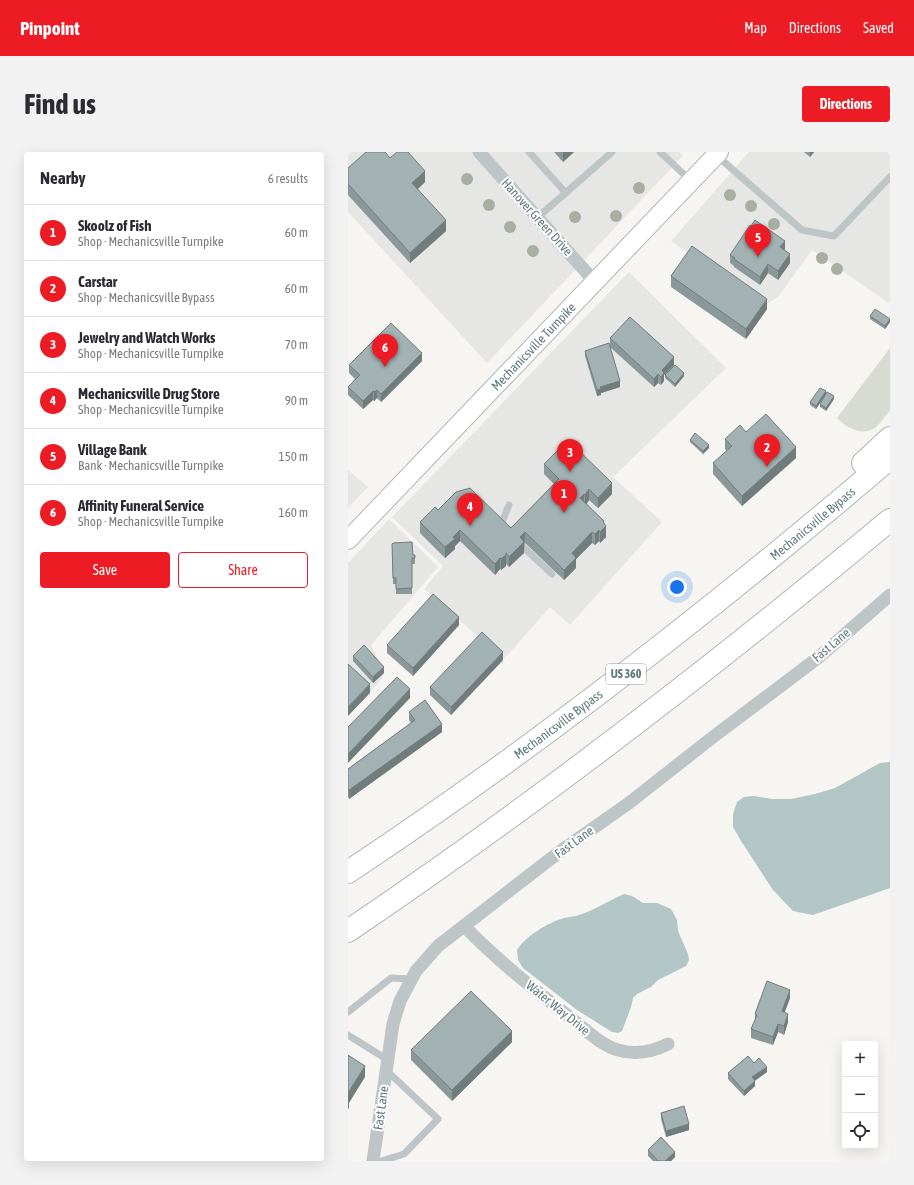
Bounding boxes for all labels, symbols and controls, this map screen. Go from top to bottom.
text: Pinpoint [20,17,80,39]
text: Map [744,20,767,36]
text: Directions [789,20,841,36]
text: Saved [863,20,894,36]
button: Directions [802,86,890,122]
text: Find us [24,88,96,120]
text: Nearby [40,168,86,188]
text: 6 results [268,171,308,186]
street label: Hanover Green Drive [498,175,576,259]
text: Skoolz of Fish [78,217,151,234]
pin: 5 [745,224,771,257]
text: 1 [50,225,56,240]
text: 60 m [285,225,308,240]
text: Shop · Mechanicsville Turnpike [78,234,224,249]
text: Carstar [78,273,117,290]
text: 2 [50,281,56,296]
text: 60 m [285,281,308,296]
text: Shop · Mechanicsville Bypass [78,290,214,305]
street label: Mechanicsville Turnpike [488,299,579,393]
text: Jewelry and Watch Works [78,329,215,346]
pin: 6 [372,334,398,367]
text: 3 [50,337,56,352]
text: 70 m [285,337,308,352]
text: Shop · Mechanicsville Turnpike [78,346,224,361]
text: Mechanicsville Drug Store [78,385,220,402]
text: 4 [50,393,56,408]
text: 90 m [285,393,308,408]
text: Shop · Mechanicsville Turnpike [78,402,224,417]
pin: 2 [754,434,780,467]
pin: 3 [557,439,583,472]
text: Village Bank [78,441,147,458]
text: 5 [50,449,56,464]
text: 150 m [279,449,308,464]
text: Bank · Mechanicsville Turnpike [78,458,224,473]
pin: 1 [551,480,577,513]
street label: Mechanicsville Bypass [767,483,858,563]
pin: 4 [457,493,483,526]
text: Affinity Funeral Service [78,497,204,514]
text: 6 [50,505,56,520]
text: 160 m [279,505,308,520]
text: Shop · Mechanicsville Turnpike [78,514,224,529]
button: Save [40,552,170,588]
button: Share [178,552,308,588]
your location [667,577,687,597]
street label: Fast Lane [809,625,853,665]
road number: US 360 [606,664,646,684]
street label: Mechanicsville Bypass [511,686,605,762]
street label: Fast Lane [552,823,596,861]
street label: Water Way Drive [523,978,593,1038]
map controls [842,1041,878,1149]
button: + [842,1041,878,1077]
button: − [842,1077,878,1113]
street label: Fast Lane [370,1085,392,1131]
button: locate [842,1113,878,1149]

